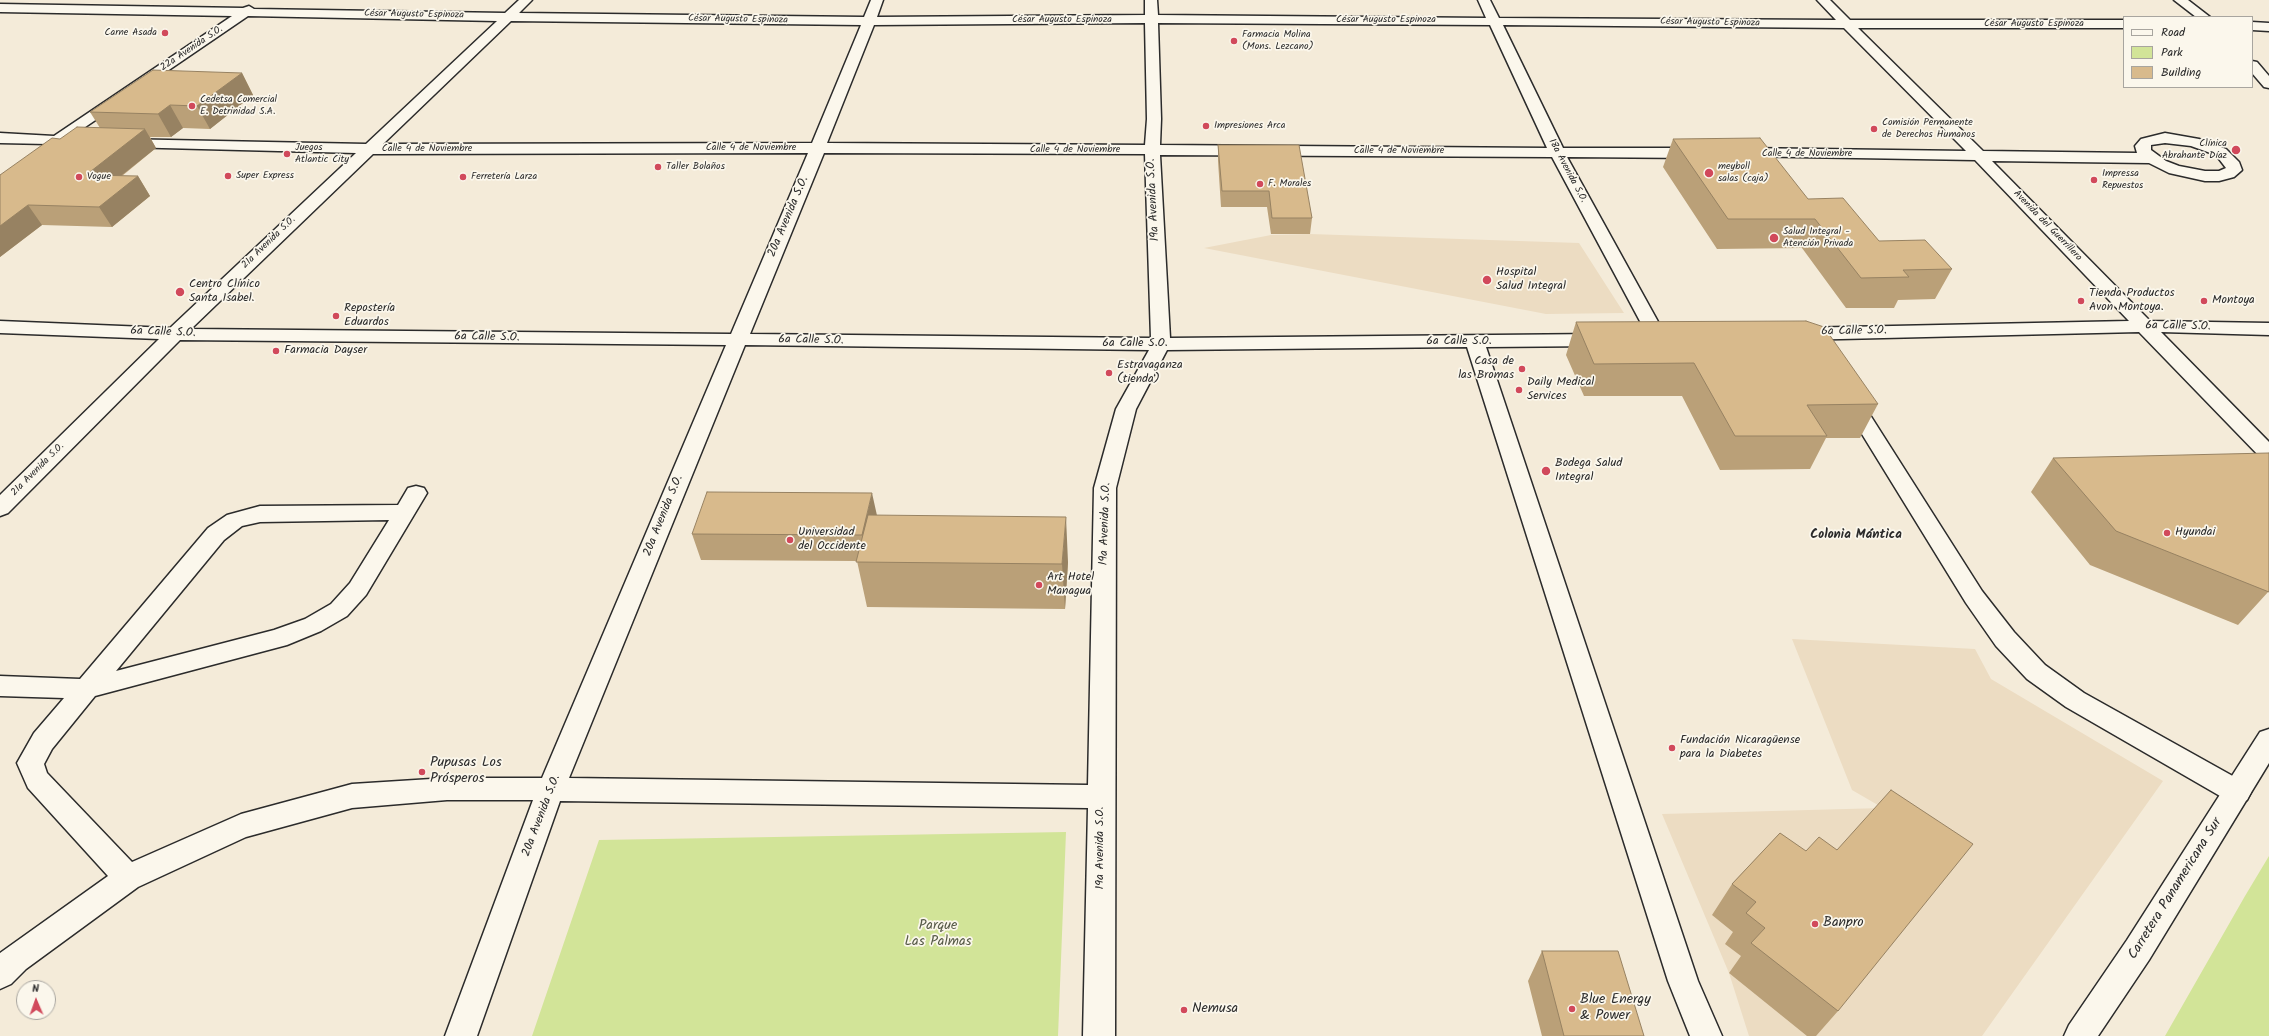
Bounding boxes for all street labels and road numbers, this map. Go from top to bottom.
street label: César Augusto Espinoza [364,8,464,22]
street label: César Augusto Espinoza [688,13,788,27]
street label: César Augusto Espinoza [1012,14,1112,26]
street label: César Augusto Espinoza [1336,14,1436,26]
street label: César Augusto Espinoza [1660,16,1760,30]
street label: César Augusto Espinoza [1984,18,2084,30]
street label: 22a Avenida S.O. [159,24,225,74]
street label: 18a Avenida S.O. [1545,137,1589,205]
street label: Calle 4 de Noviembre [706,142,796,154]
street label: Calle 4 de Noviembre [382,143,472,155]
street label: Calle 4 de Noviembre [1030,144,1120,156]
street label: Calle 4 de Noviembre [1354,145,1444,157]
street label: Calle 4 de Noviembre [1762,148,1852,160]
street label: 19a Avenida S.O. [1145,158,1163,242]
street label: 20a Avenida S.O. [766,174,812,260]
street label: Avenida del Guerrillero [2010,188,2084,264]
street label: 21a Avenida S.O. [240,214,298,272]
street label: 6a Calle S.O. [2145,319,2211,335]
street label: 6a Calle S.O. [1821,324,1887,340]
street label: 6a Calle S.O. [130,325,196,341]
street label: 6a Calle S.O. [454,330,520,346]
street label: 6a Calle S.O. [778,333,844,349]
street label: 6a Calle S.O. [1426,335,1492,349]
street label: 6a Calle S.O. [1102,337,1168,351]
street label: 21a Avenida S.O. [9,441,67,499]
street label: 20a Avenida S.O. [641,473,687,559]
street label: 19a Avenida S.O. [1097,482,1115,566]
street label: 20a Avenida S.O. [520,773,564,859]
street label: 19a Avenida S.O. [1094,807,1108,889]
street label: Carretera Panamericana Sur [2125,815,2227,963]

